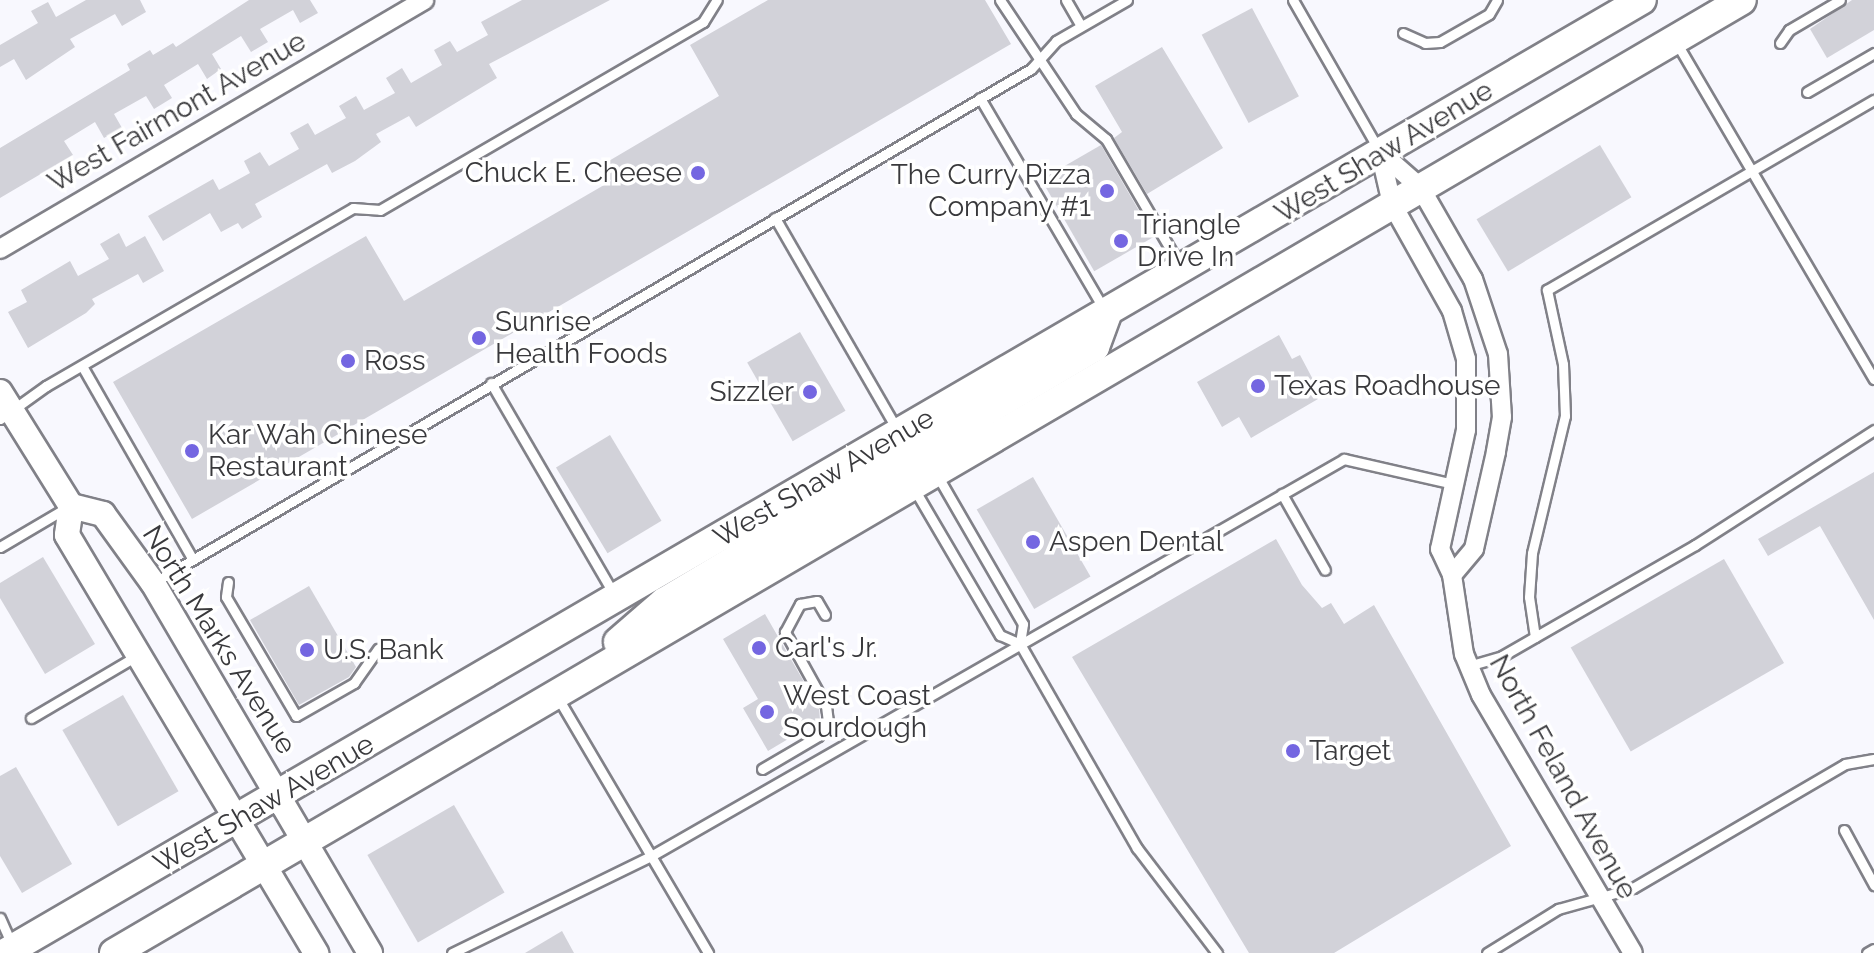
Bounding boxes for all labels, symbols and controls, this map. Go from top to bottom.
street label: West Fairmont Avenue [42,24,312,200]
street label: West Shaw Avenue [1268,73,1500,231]
place label: Chuck E. Cheese [465,156,682,190]
place label: The Curry Pizza Company #1 [890,158,1091,224]
marker: Chuck E. Cheese [689,164,707,182]
marker: The Curry Pizza Company #1 [1098,182,1116,200]
place label: Triangle Drive In [1137,208,1240,274]
marker: Triangle Drive In [1112,232,1130,250]
place label: Sunrise Health Foods [495,305,667,371]
marker: Sunrise Health Foods [470,329,488,347]
place label: Ross [364,344,426,378]
marker: Ross [339,352,357,370]
place label: Texas Roadhouse [1274,369,1500,403]
place label: Sizzler [709,375,794,409]
marker: Texas Roadhouse [1249,377,1267,395]
marker: Sizzler [801,383,819,401]
street label: West Shaw Avenue [707,401,941,555]
place label: Kar Wah Chinese Restaurant [208,418,429,484]
marker: Kar Wah Chinese Restaurant [183,442,201,460]
street label: North Marks Avenue [135,519,303,761]
place label: Aspen Dental [1049,525,1223,559]
marker: Aspen Dental [1024,533,1042,551]
place label: Carl's Jr. [775,631,878,665]
place label: U.S. Bank [323,633,443,667]
marker: Carl's Jr. [750,639,768,657]
marker: U.S. Bank [298,641,316,659]
street label: North Feland Avenue [1482,649,1644,905]
place label: West Coast Sourdough [783,679,931,745]
marker: West Coast Sourdough [758,703,776,721]
street label: West Shaw Avenue [147,727,381,881]
place label: Target [1309,734,1391,768]
marker: Target [1284,742,1302,760]

